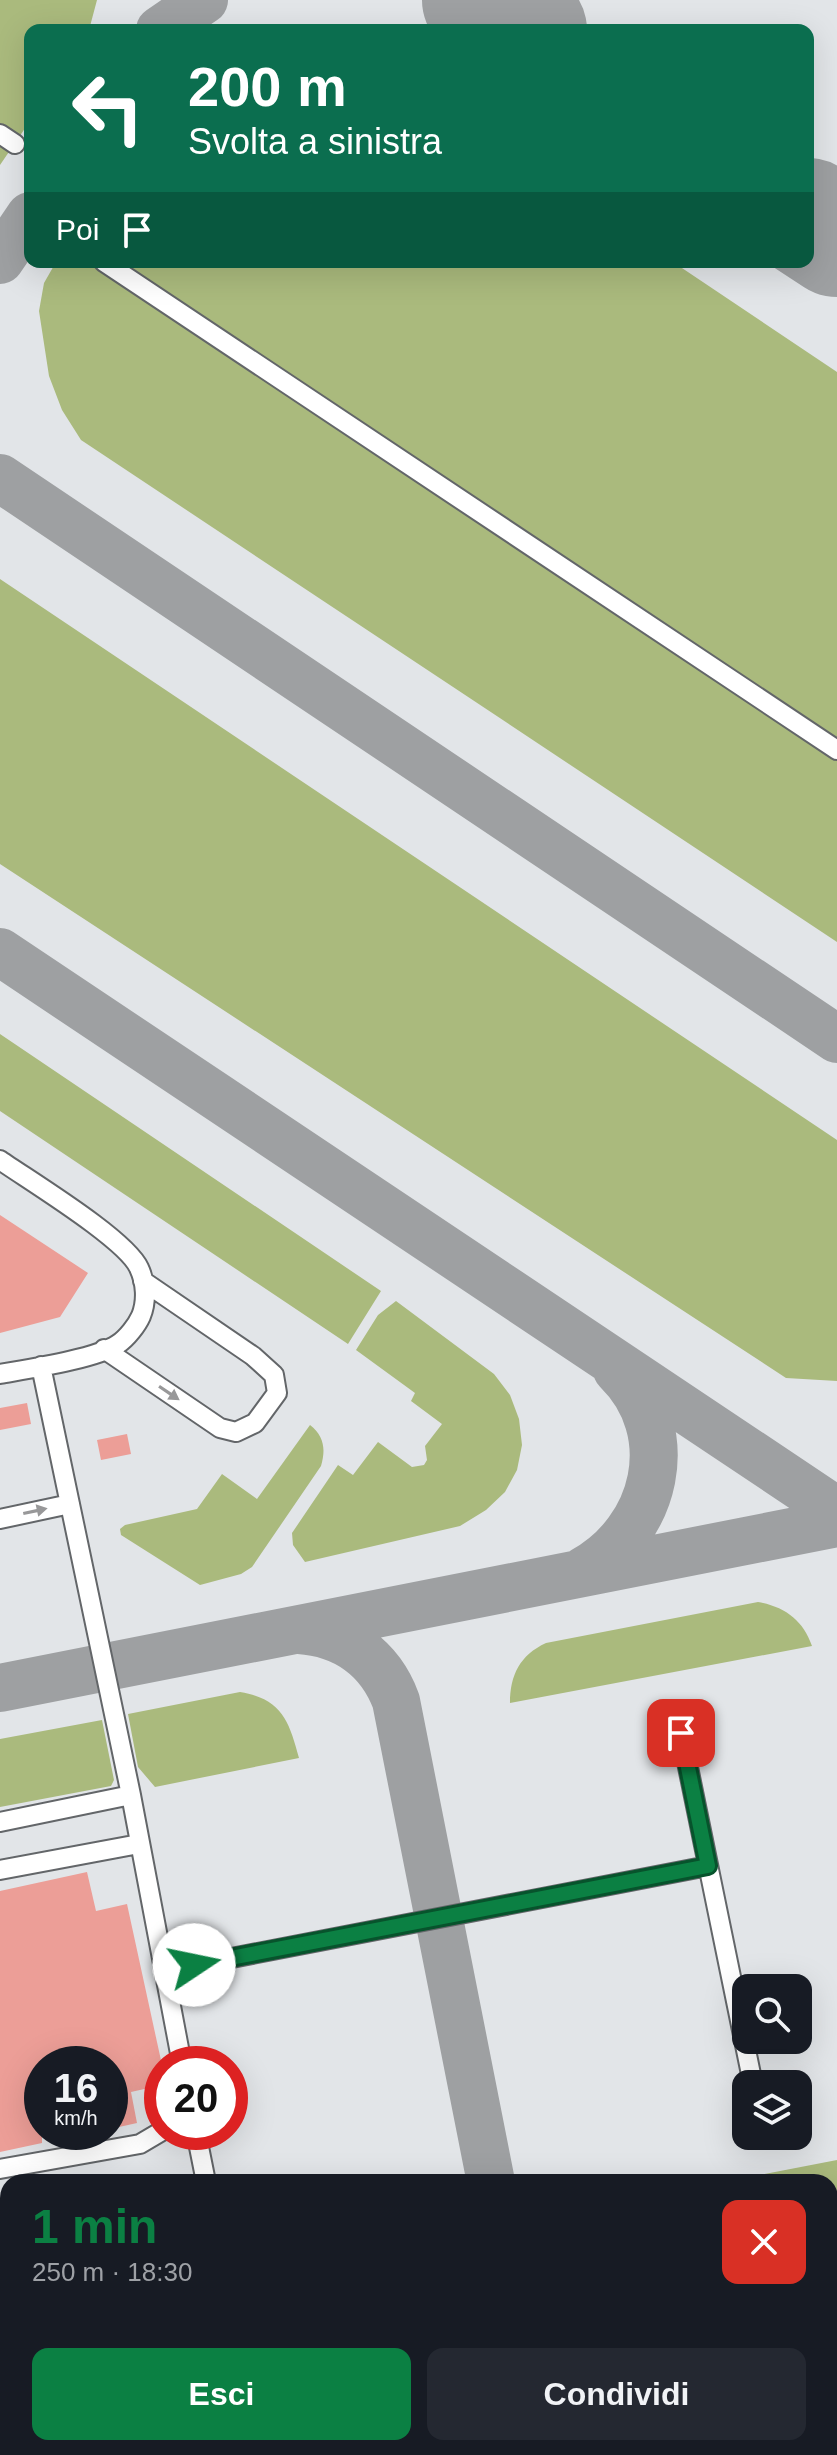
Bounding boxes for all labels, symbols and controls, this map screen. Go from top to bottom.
text: 200 m [188,55,347,118]
icon: left [56,56,160,160]
text: Svolta a sinistra [188,121,442,162]
icon: arrive [115,208,159,252]
text: Poi [56,213,99,246]
one-way arrow [158,1385,180,1400]
one-way arrow [23,1505,48,1517]
pin [647,1699,715,1767]
icon: arrive [659,1711,703,1755]
position arrow [152,1923,236,2007]
map controls [732,1974,812,2150]
button: search [732,1974,812,2054]
speed limit sign: 20 [144,2046,248,2150]
text: 16 [54,2066,98,2110]
button: layers [732,2070,812,2150]
text: km/h [54,2107,98,2129]
text: 1 min [32,2200,157,2253]
button: close [722,2200,806,2284]
text: 250 m · 18:30 [32,2257,192,2287]
button: Esci [32,2348,411,2440]
button: Condividi [427,2348,806,2440]

